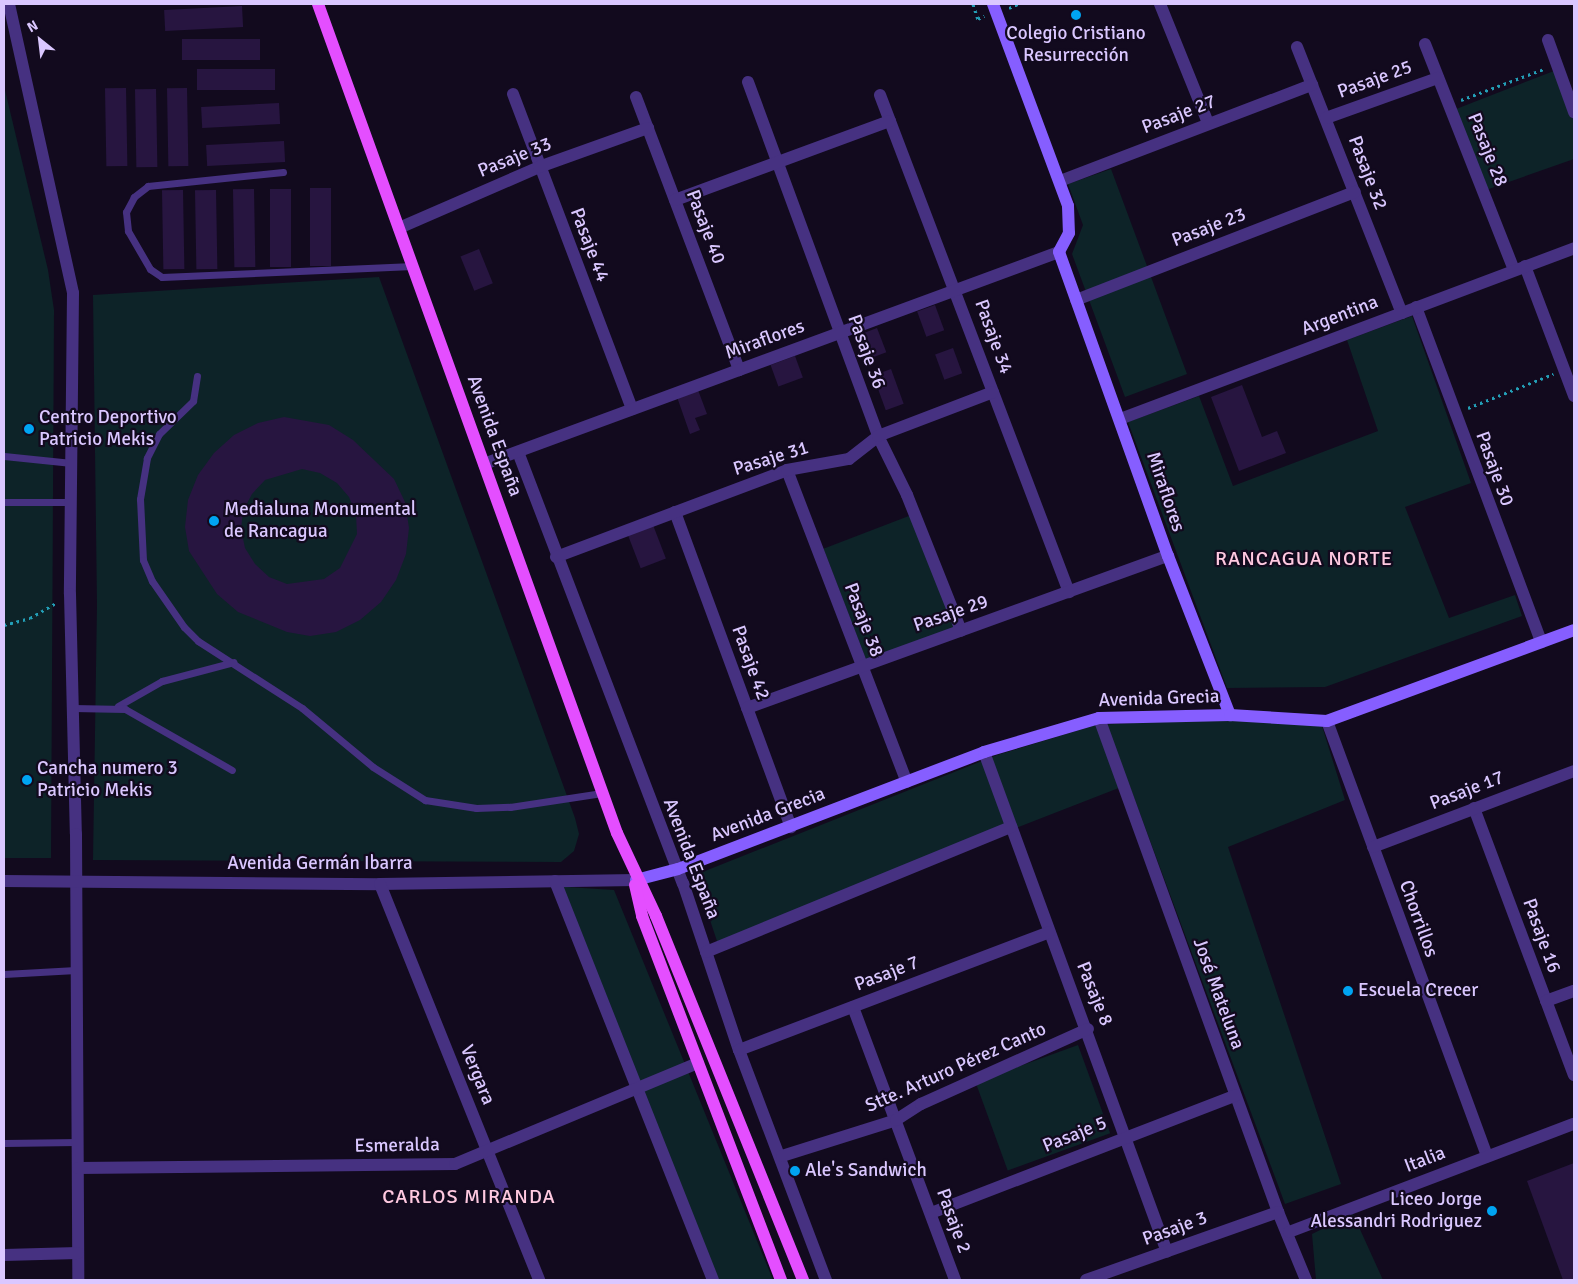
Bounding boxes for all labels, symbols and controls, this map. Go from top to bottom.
marker: Colegio Cristiano Resurrección [1070,9,1082,21]
north arrow [15,15,65,65]
text: N [24,17,41,36]
place label: Colegio Cristiano Resurrección [1006,23,1146,67]
street label: Pasaje 25 [1335,56,1415,104]
street label: Pasaje 27 [1139,90,1219,140]
street label: Pasaje 28 [1462,110,1512,190]
street label: Pasaje 33 [475,133,555,183]
street label: Pasaje 32 [1342,133,1392,213]
street label: Pasaje 40 [680,187,730,267]
street label: Pasaje 23 [1169,203,1249,253]
street label: Pasaje 44 [564,205,614,285]
street label: Argentina [1298,291,1382,341]
street label: Pasaje 34 [969,297,1017,377]
street label: Pasaje 36 [842,312,890,392]
street label: Miraflores [722,315,808,365]
street label: Avenida España [462,372,526,500]
place label: Centro Deportivo Patricio Mekis [39,407,177,451]
marker: Centro Deportivo Patricio Mekis [23,423,35,435]
street label: Pasaje 30 [1470,429,1518,509]
street label: Pasaje 31 [731,437,811,481]
street label: Miraflores [1141,449,1189,535]
place label: Medialuna Monumental de Rancagua [224,499,416,543]
marker: Medialuna Monumental de Rancagua [208,515,220,527]
district label: RANCAGUA NORTE [1213,546,1395,570]
street label: Pasaje 38 [838,580,888,660]
street label: Pasaje 29 [911,591,991,637]
street label: Pasaje 42 [726,623,774,703]
street label: Avenida Grecia [1098,685,1220,713]
place label: Cancha numero 3 Patricio Mekis [37,758,178,802]
street label: Pasaje 17 [1427,766,1507,816]
marker: Cancha numero 3 Patricio Mekis [21,774,33,786]
street label: Avenida Grecia [707,783,829,847]
street label: Avenida España [658,795,724,923]
street label: Avenida Germán Ibarra [227,853,413,875]
street label: Chorrillos [1394,877,1442,961]
street label: Pasaje 16 [1517,896,1565,976]
street label: José Mateluna [1187,935,1249,1053]
street label: Pasaje 7 [852,951,922,997]
street label: Pasaje 8 [1071,959,1117,1029]
place label: Escuela Crecer [1358,980,1478,1002]
marker: Escuela Crecer [1342,985,1354,997]
street label: Stte. Arturo Pérez Canto [862,1018,1050,1118]
street label: Vergara [455,1042,499,1108]
street label: Pasaje 5 [1040,1112,1110,1158]
street label: Esmeralda [354,1134,440,1158]
street label: Italia [1401,1142,1449,1178]
place label: Ale's Sandwich [805,1160,927,1182]
marker: Ale's Sandwich [789,1165,801,1177]
district label: CARLOS MIRANDA [380,1184,558,1208]
street label: Pasaje 2 [931,1186,975,1256]
place label: Liceo Jorge Alessandri Rodriguez [1310,1189,1482,1233]
marker: Liceo Jorge Alessandri Rodriguez [1486,1205,1498,1217]
street label: Pasaje 3 [1140,1207,1210,1251]

